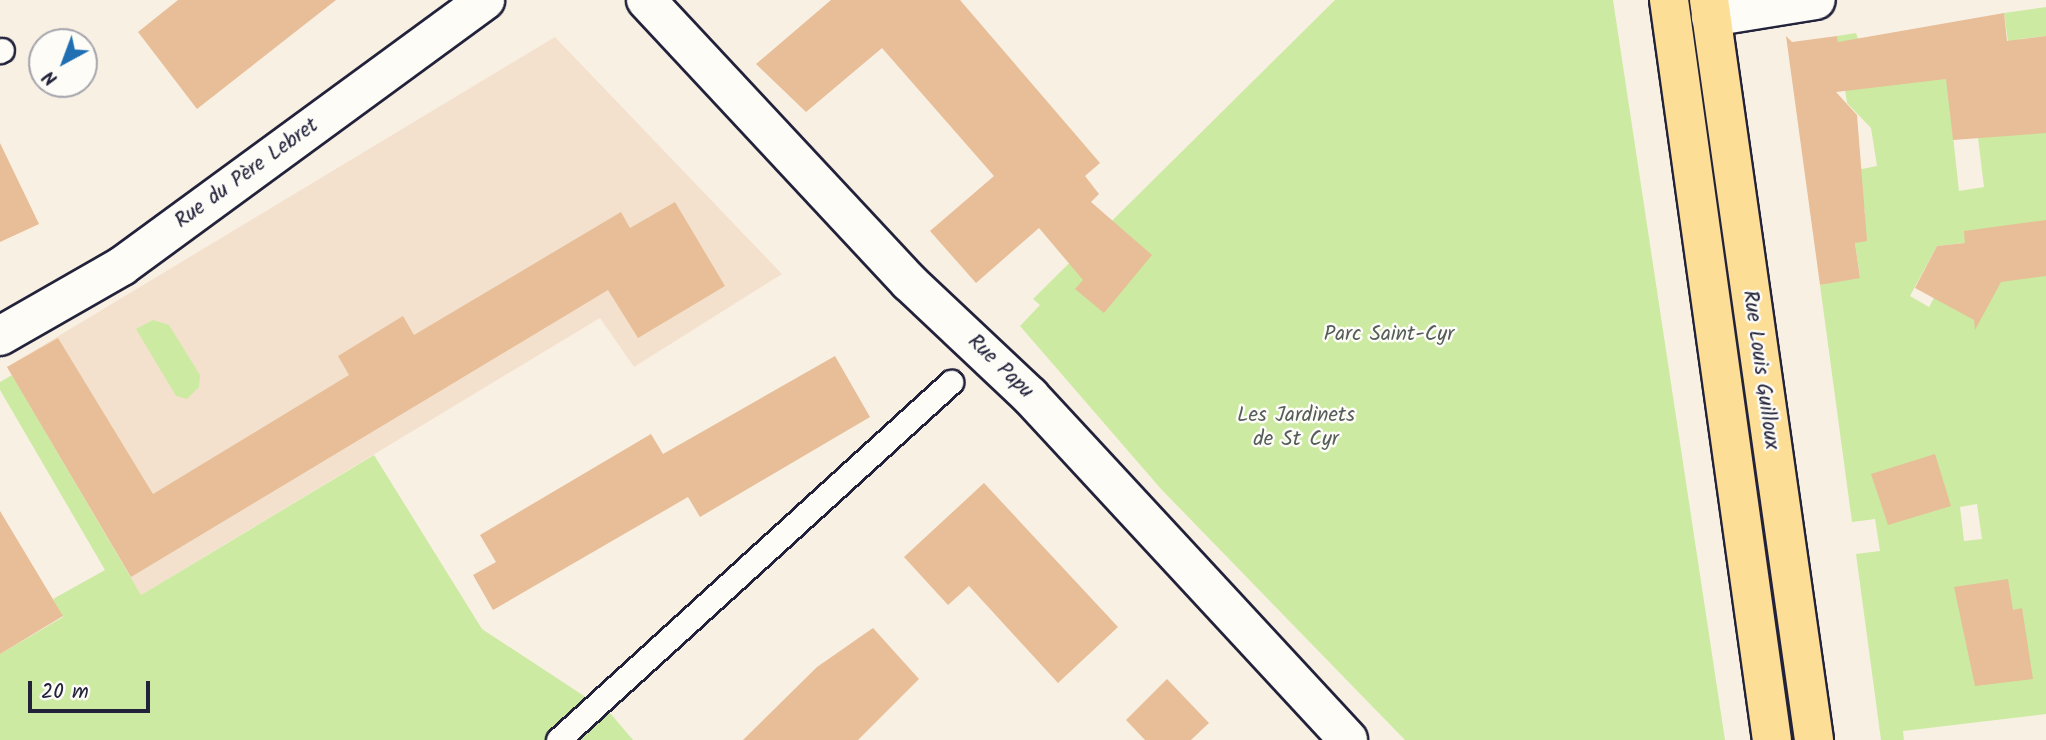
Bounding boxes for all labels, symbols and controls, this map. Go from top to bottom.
north arrow [28,28,98,98]
text: N [36,62,65,93]
street label: Rue du Père Lebret [170,114,324,234]
street label: Rue Louis Guilloux [1736,289,1784,451]
park label: Parc Saint-Cyr [1324,322,1454,348]
street label: Rue Papu [962,330,1038,404]
park label: Les Jardinets de St Cyr [1237,403,1355,453]
scale bar [32,666,154,710]
text: 20 m [41,676,89,709]

